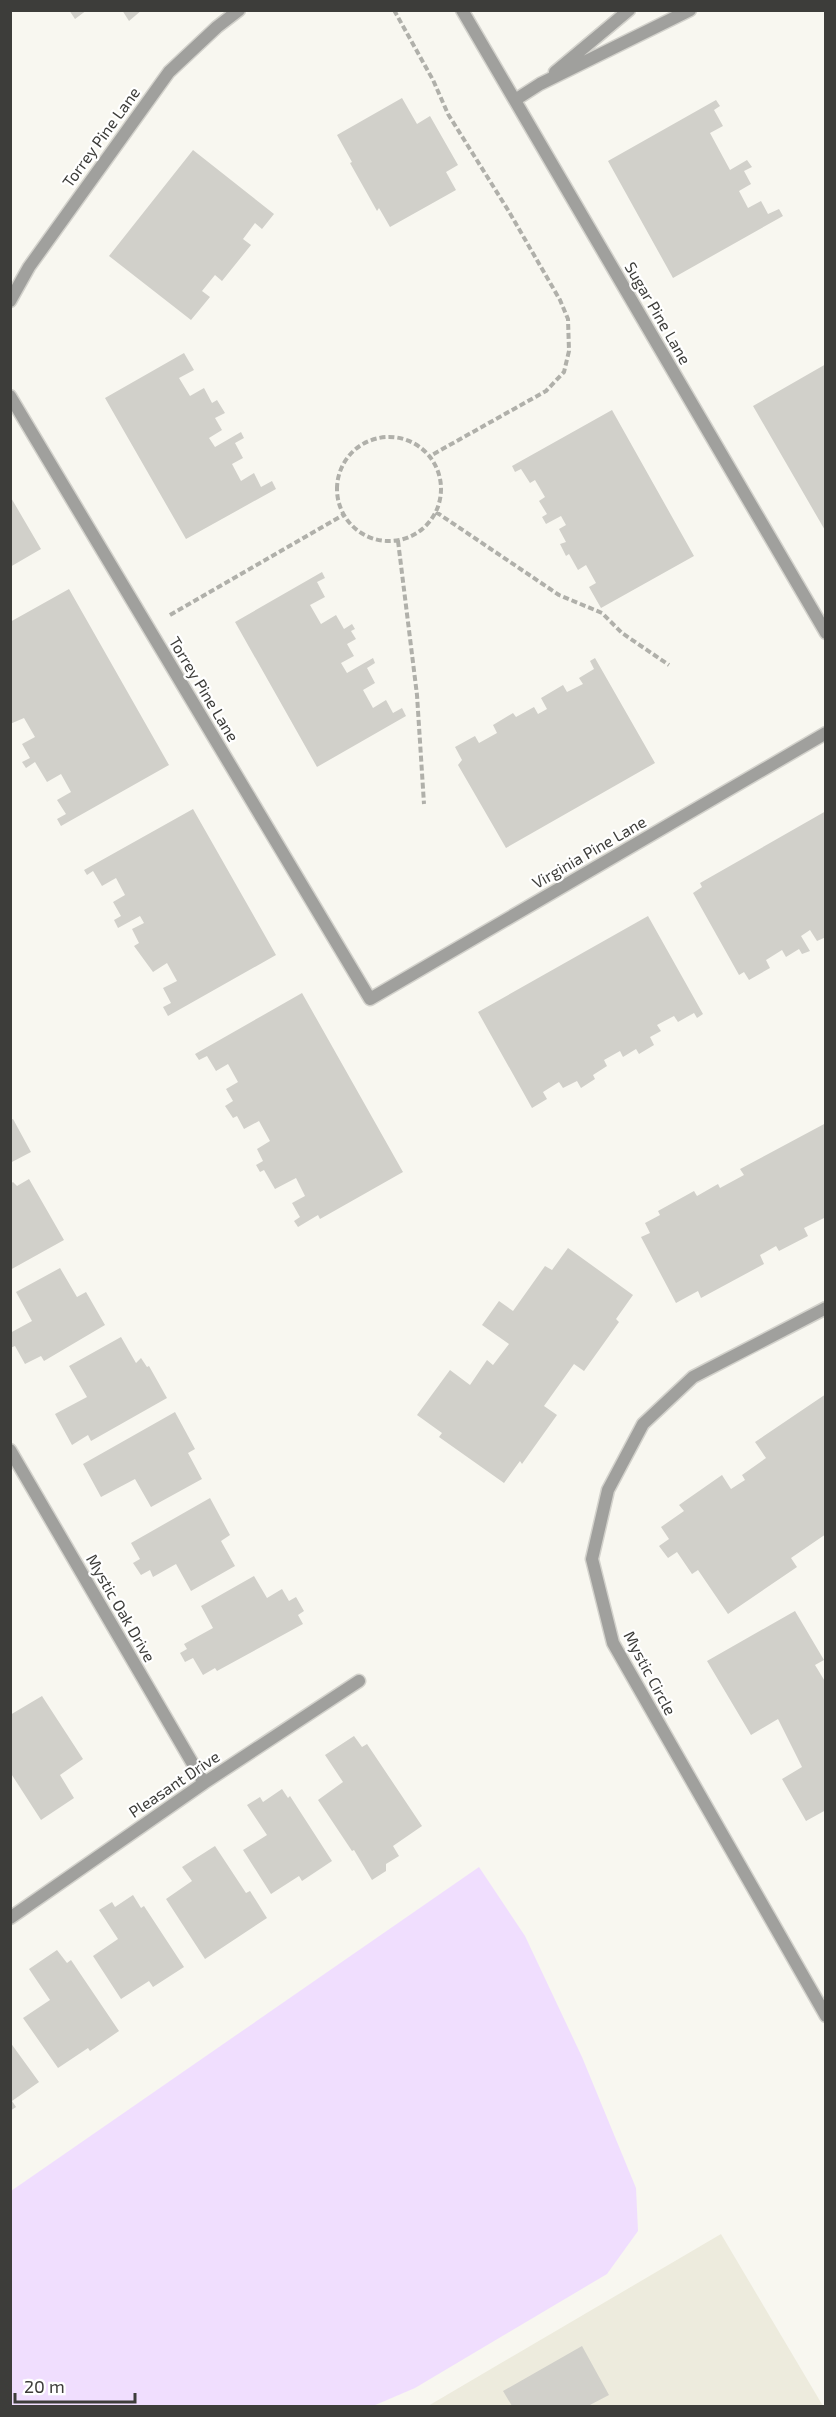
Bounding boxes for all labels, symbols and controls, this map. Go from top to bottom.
street label: Torrey Pine Lane [58,83,143,191]
street label: Sugar Pine Lane [621,258,695,367]
street label: Torrey Pine Lane [166,633,243,745]
street label: Virginia Pine Lane [528,811,649,892]
street label: Mystic Oak Drive [83,1551,160,1665]
street label: Mystic Circle [620,1627,681,1718]
street label: Pleasant Drive [125,1746,223,1821]
scale bar [15,2366,135,2404]
text: 20 m [24,2375,65,2397]

